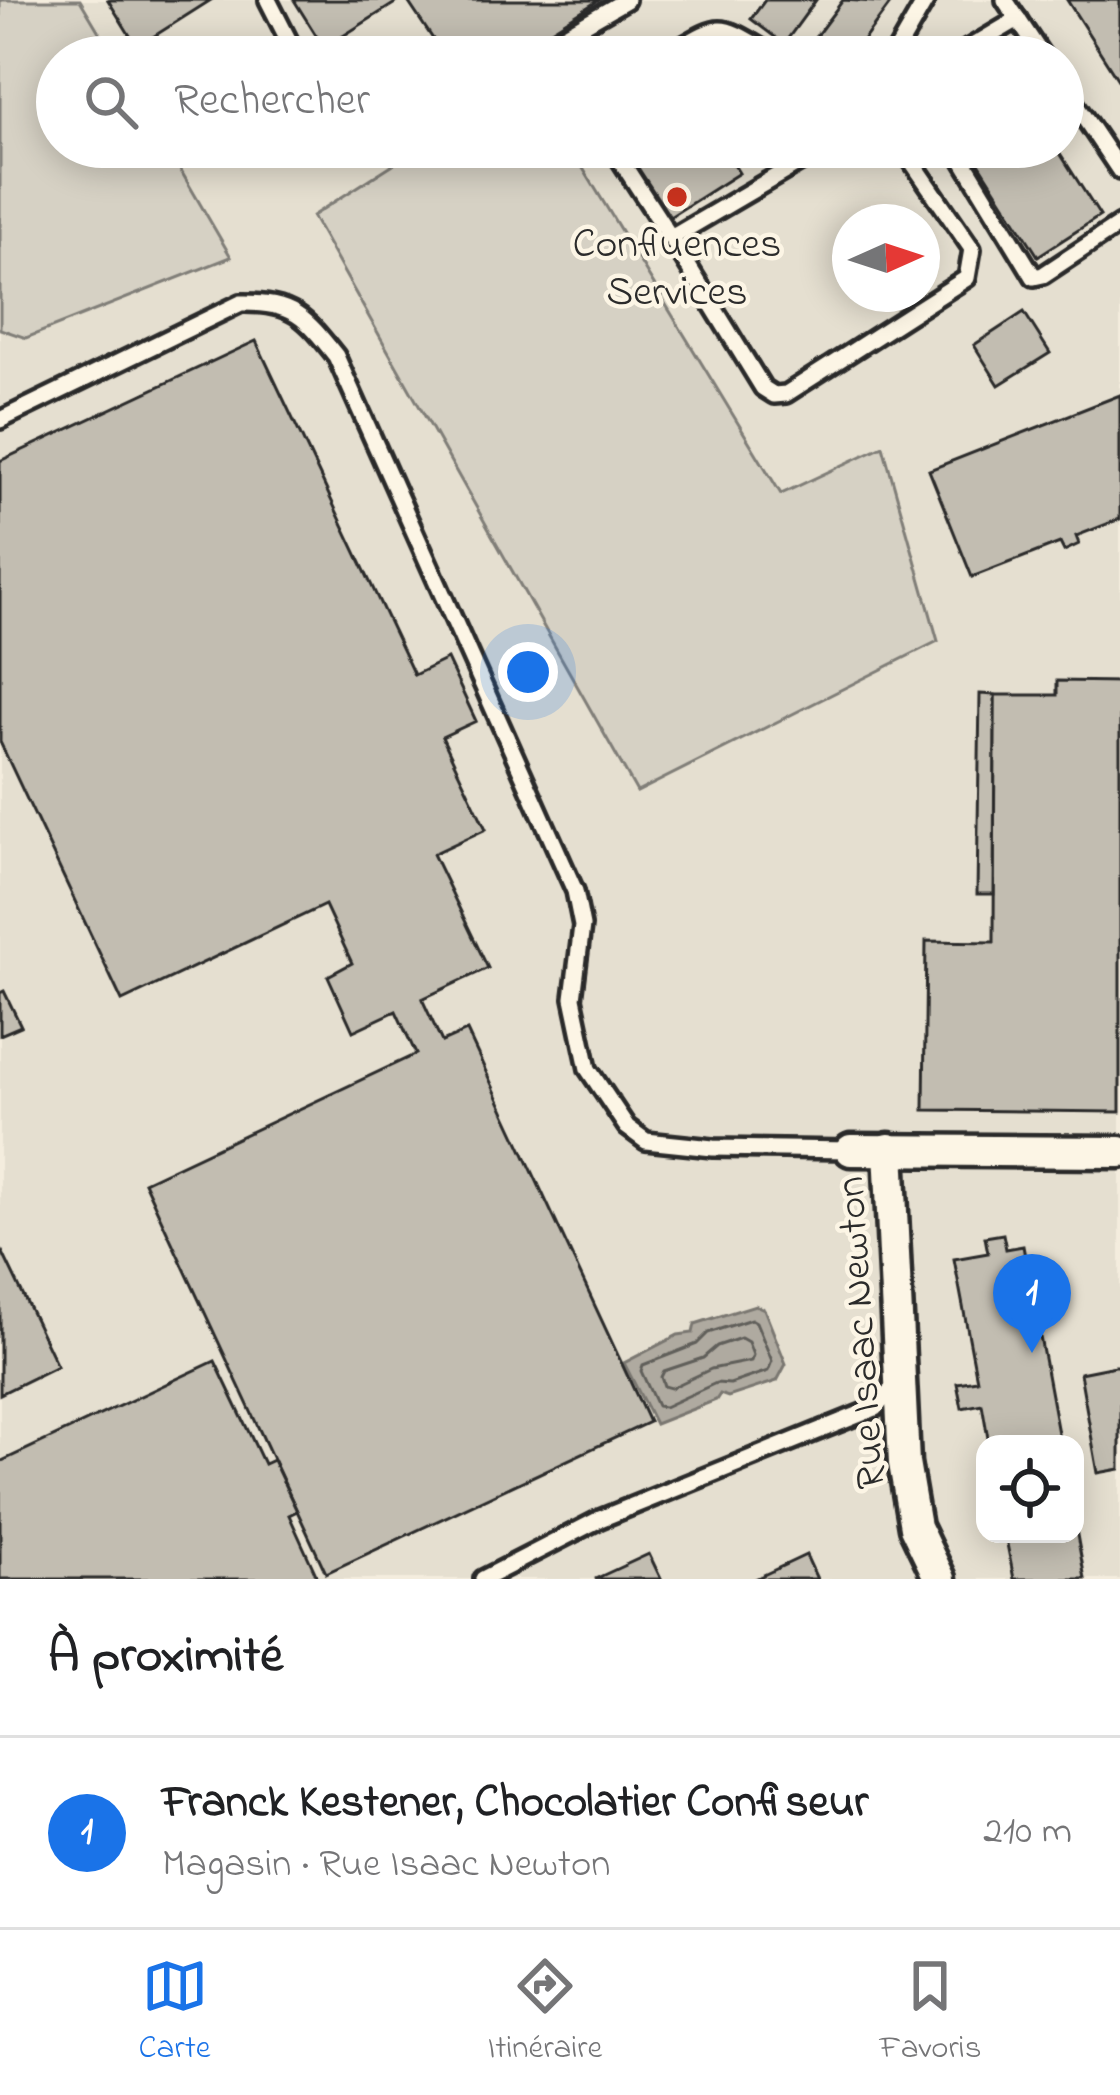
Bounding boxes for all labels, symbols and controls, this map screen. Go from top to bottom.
search box [36,36,1084,168]
icon: search [78,69,144,135]
text: Rechercher [174,69,370,135]
marker: Confluences Services [664,184,690,210]
north arrow [832,204,940,312]
place label: Confluences Services [572,215,782,324]
your location [498,642,558,702]
street label: Rue Isaac Newton [821,1174,904,1491]
pin: 1 [993,1254,1071,1353]
map controls [976,1435,1084,1543]
button: locate [976,1435,1084,1543]
text: À proximité [48,1620,283,1695]
text: Franck Kestener, Chocolatier Confiseur [162,1771,868,1837]
text: 1 [81,1804,93,1861]
text: 210 m [983,1804,1072,1861]
text: Magasin · Rue Isaac Newton [162,1837,610,1894]
tab: Carte [139,1953,211,2073]
tab: Itinéraire [488,1953,602,2073]
tab: Favoris [879,1953,981,2073]

